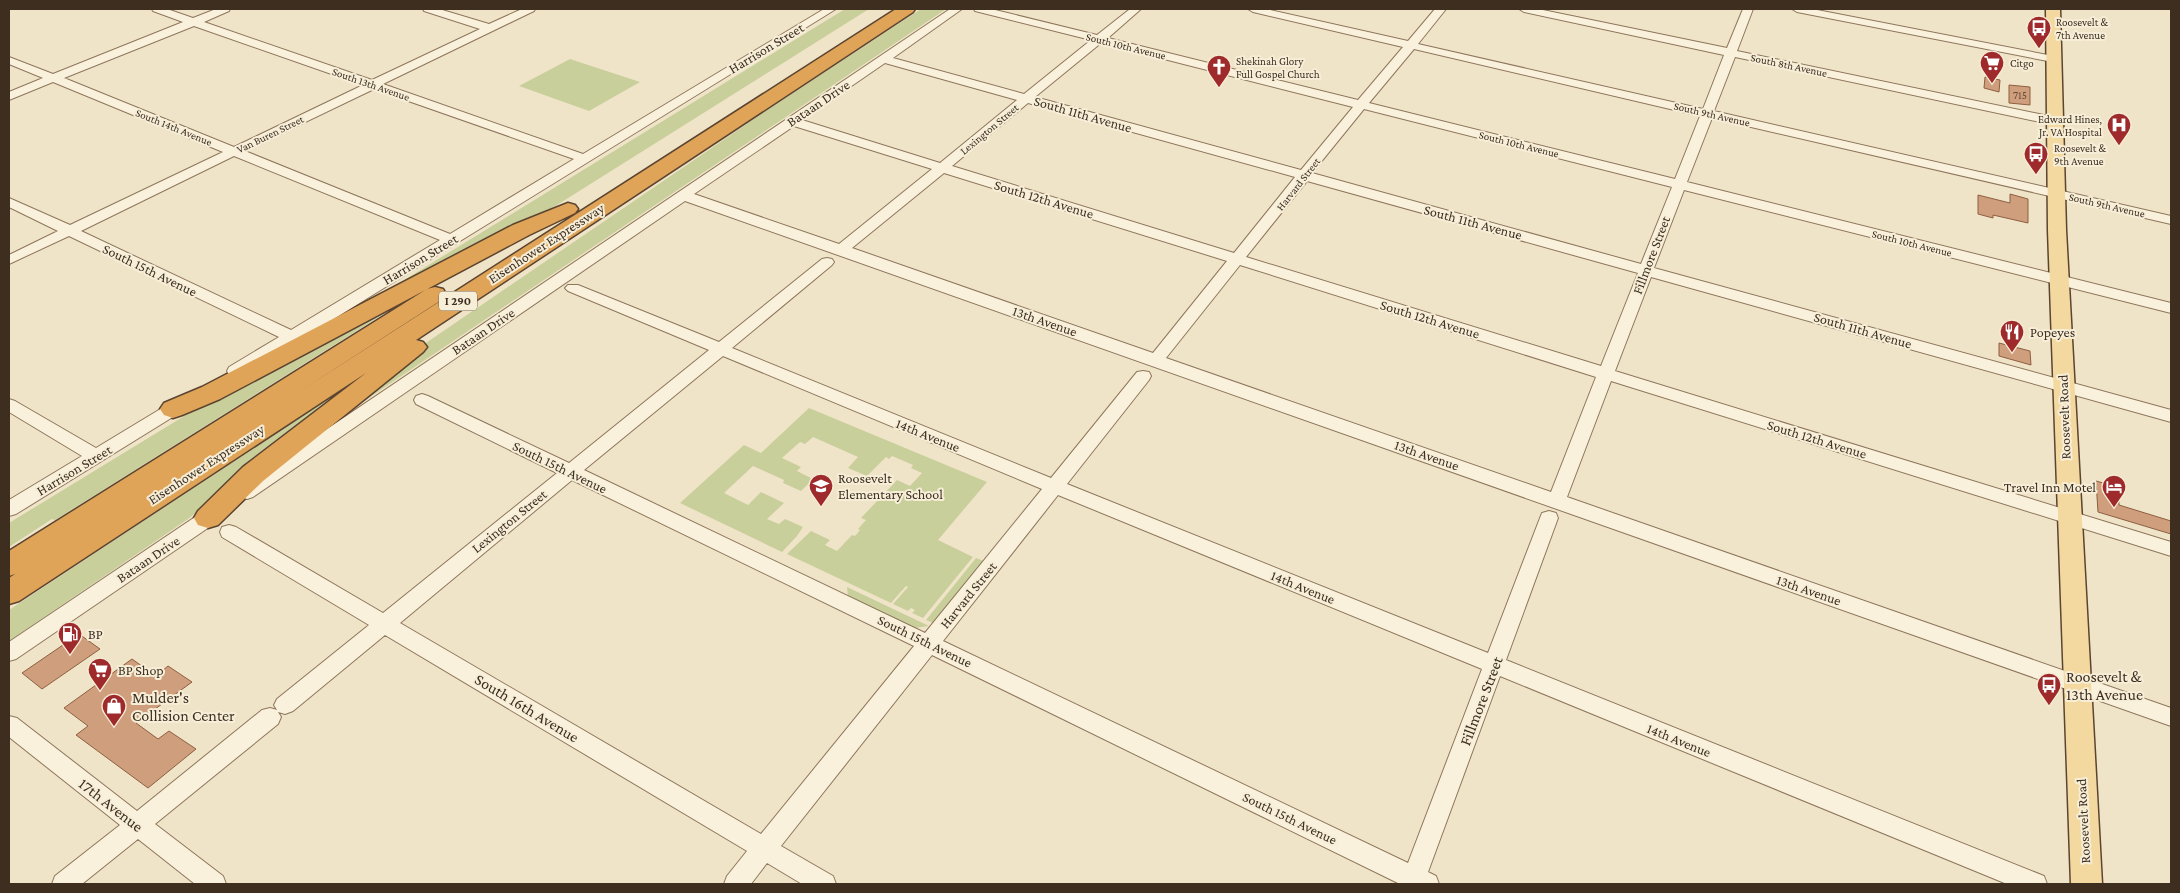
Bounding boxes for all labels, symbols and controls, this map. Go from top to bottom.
bus stop icon: Roosevelt & 7th Avenue [2026,15,2052,49]
place label: Roosevelt & 7th Avenue [2056,16,2108,41]
street label: Harrison Street [726,19,807,77]
street label: South 10th Avenue [1085,30,1167,62]
supermarket icon: Citgo [1979,50,2005,84]
street label: South 8th Avenue [1750,51,1829,79]
church icon: Shekinah Glory Full Gospel Church [1206,54,1232,88]
place label: Shekinah Glory Full Gospel Church [1236,55,1320,81]
place label: Citgo [2010,57,2034,70]
street label: South 13th Avenue [331,65,411,103]
street label: Bataan Drive [784,76,852,130]
house number: 715 [2013,89,2027,101]
street label: South 11th Avenue [1032,92,1134,136]
street label: South 9th Avenue [1673,99,1751,129]
street label: Lexington Street [957,101,1021,158]
street label: South 14th Avenue [134,106,214,148]
street label: Van Buren Street [235,112,306,155]
hospital icon: Edward Hines, Jr. VA Hospital [2106,112,2132,146]
place label: Edward Hines, Jr. VA Hospital [2038,113,2102,139]
street label: South 10th Avenue [1478,128,1560,160]
bus stop icon: Roosevelt & 9th Avenue [2023,141,2049,175]
place label: Roosevelt & 9th Avenue [2054,142,2106,167]
street label: Harvard Street [1274,155,1323,213]
street label: South 12th Avenue [992,176,1096,222]
street label: South 9th Avenue [2068,190,2146,220]
street label: Eisenhower Expressway [485,199,607,286]
street label: South 11th Avenue [1422,201,1524,243]
street label: Fillmore Street [1629,213,1673,296]
street label: South 10th Avenue [1871,227,1953,259]
street label: Harrison Street [380,230,461,288]
street label: South 15th Avenue [100,240,200,300]
road number: I 290 [439,292,477,310]
street label: South 12th Avenue [1378,296,1482,342]
street label: 13th Avenue [1011,302,1079,340]
street label: Bataan Drive [449,304,517,358]
street label: South 11th Avenue [1812,308,1914,352]
restaurant icon: Popeyes [1999,319,2025,353]
place label: Popeyes [2030,324,2075,340]
street label: Roosevelt Road [2055,374,2073,460]
street label: 14th Avenue [894,415,962,455]
street label: South 12th Avenue [1765,416,1869,462]
street label: Eisenhower Expressway [145,420,267,507]
street label: 13th Avenue [1393,436,1461,474]
street label: South 15th Avenue [510,437,610,497]
street label: Harrison Street [34,441,115,499]
place label: Roosevelt Elementary School [838,470,943,502]
school or university icon: Roosevelt Elementary School [808,473,834,507]
hotel icon: Travel Inn Motel [2101,474,2127,508]
place label: Travel Inn Motel [2004,479,2096,495]
street label: Lexington Street [468,486,550,556]
street label: Bataan Drive [114,532,182,586]
street label: Harvard Street [936,558,1000,632]
street label: 14th Avenue [1269,567,1337,607]
street label: 13th Avenue [1775,571,1843,609]
street label: South 15th Avenue [875,611,975,671]
fuel station icon: BP [57,621,83,655]
place label: BP [88,626,103,642]
street label: Fillmore Street [1456,653,1506,748]
supermarket icon: BP Shop [87,657,113,691]
place label: BP Shop [118,662,164,678]
place label: Roosevelt & 13th Avenue [2066,668,2143,703]
street label: South 16th Avenue [472,670,582,746]
bus stop icon: Roosevelt & 13th Avenue [2036,672,2062,706]
place label: Mulder's Collision Center [132,689,235,724]
shop icon: Mulder's Collision Center [101,693,127,727]
street label: 14th Avenue [1645,720,1713,760]
street label: 17th Avenue [76,775,146,835]
street label: Roosevelt Road [2073,778,2093,864]
street label: South 15th Avenue [1240,788,1340,848]

